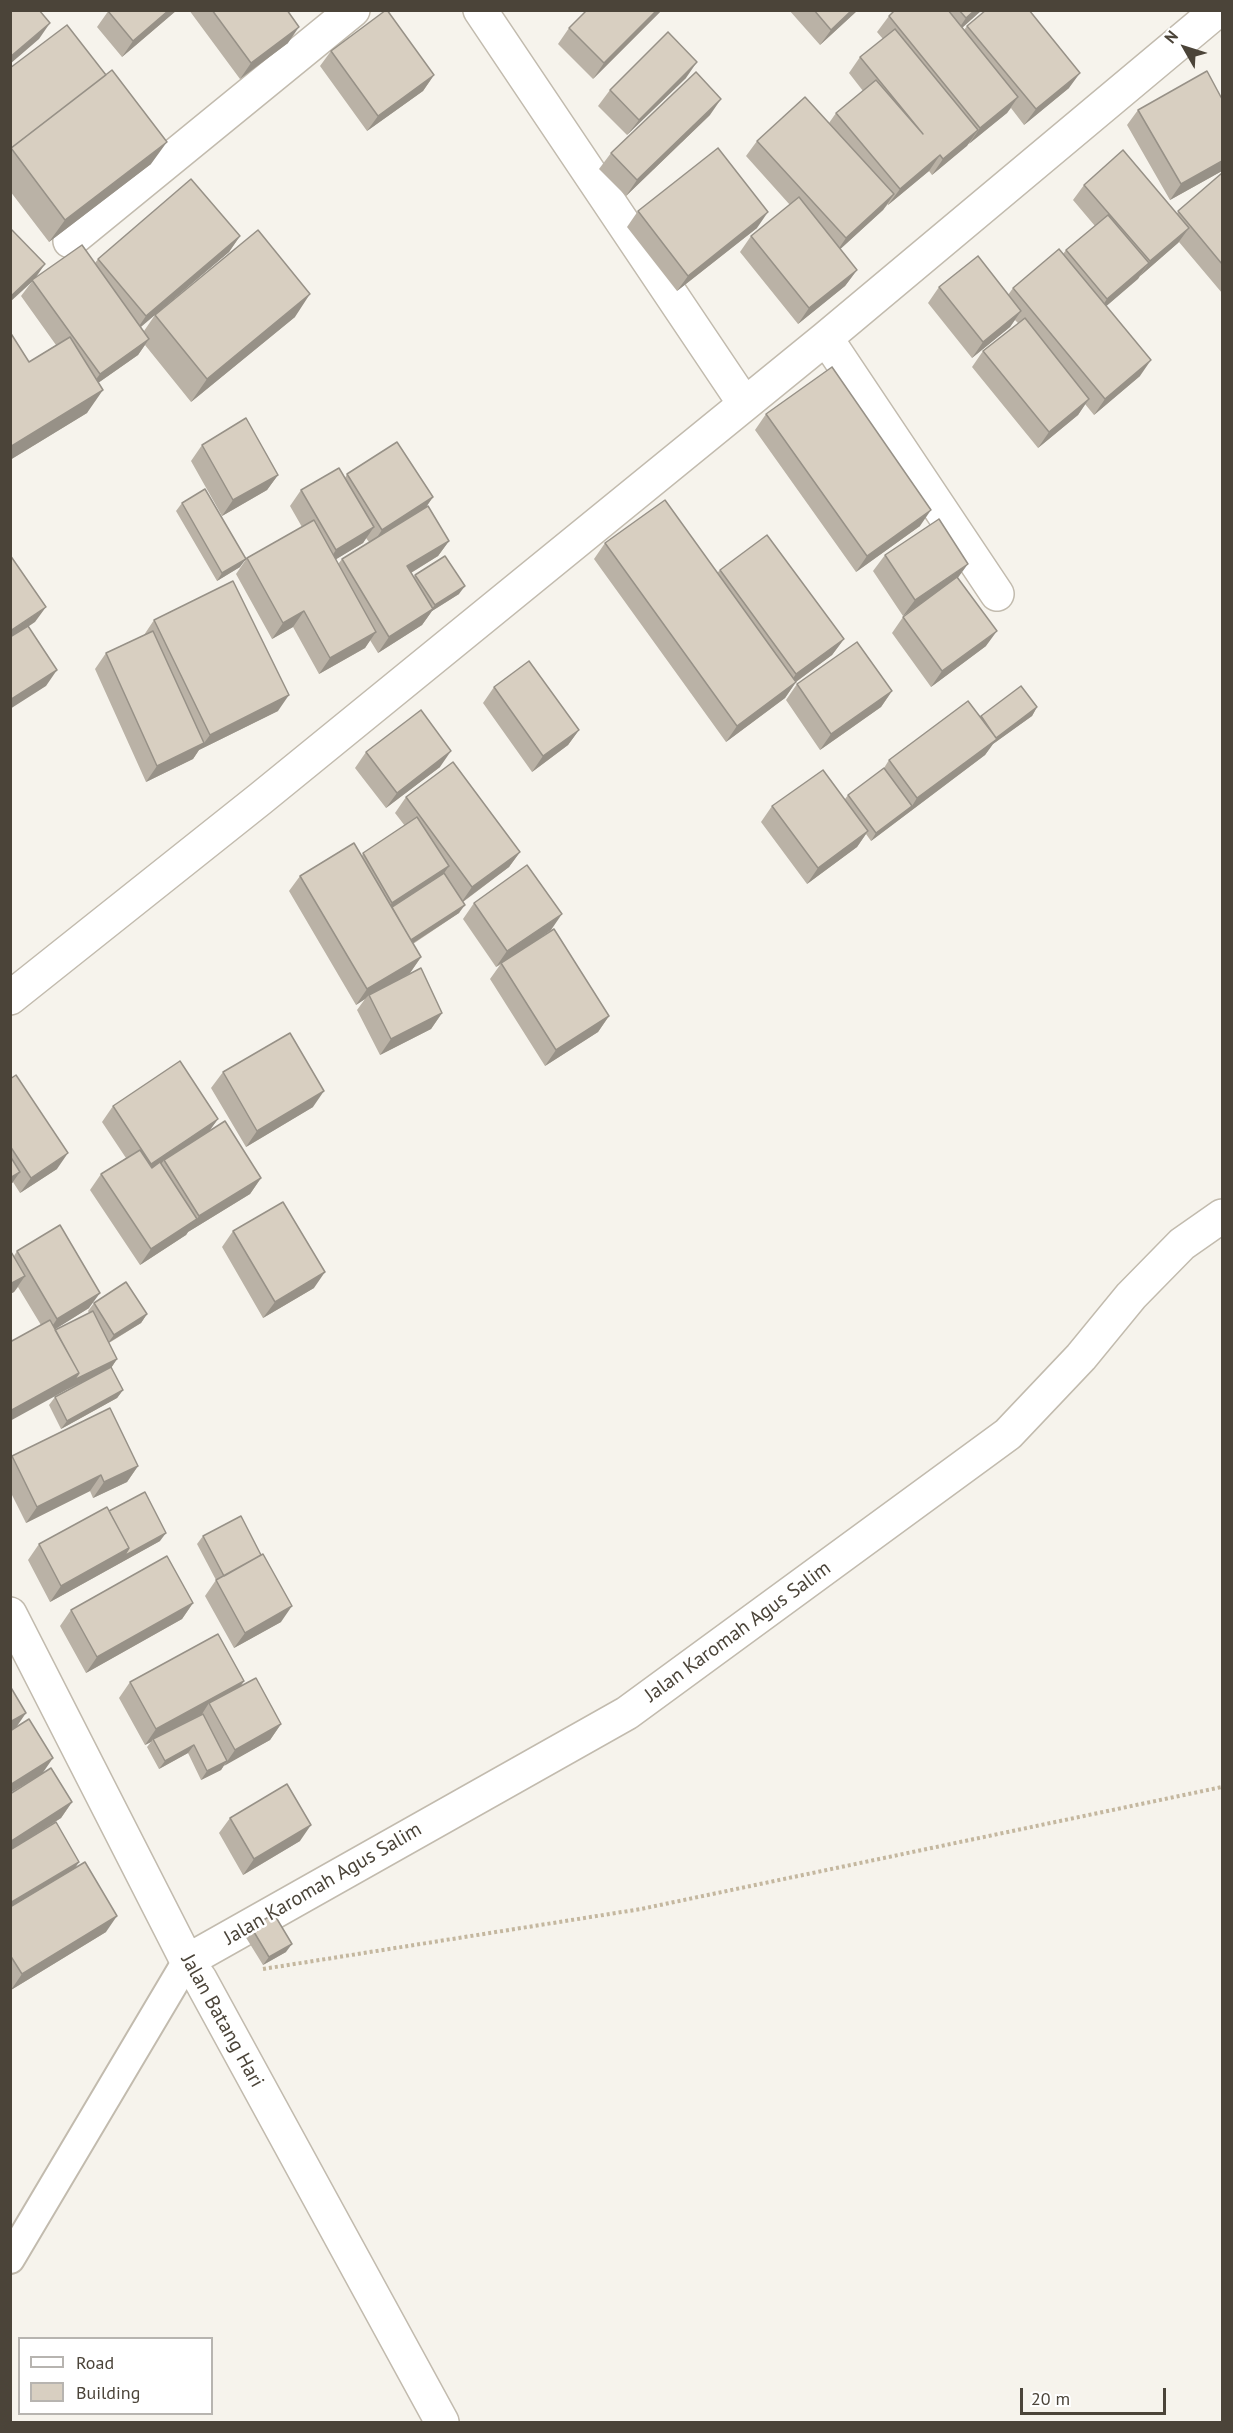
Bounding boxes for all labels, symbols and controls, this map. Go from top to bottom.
north arrow [1155,18,1215,78]
text: N [1160,26,1182,47]
street label: Jalan Karomah Agus Salim [640,1556,836,1708]
street label: Jalan Karomah Agus Salim [220,1818,426,1950]
street label: Jalan Batang Hari [175,1950,269,2092]
legend [18,2337,213,2415]
text: Road [76,2351,114,2374]
scale bar [1023,2376,1168,2414]
text: Building [76,2381,140,2404]
text: 20 m [1031,2387,1070,2410]

